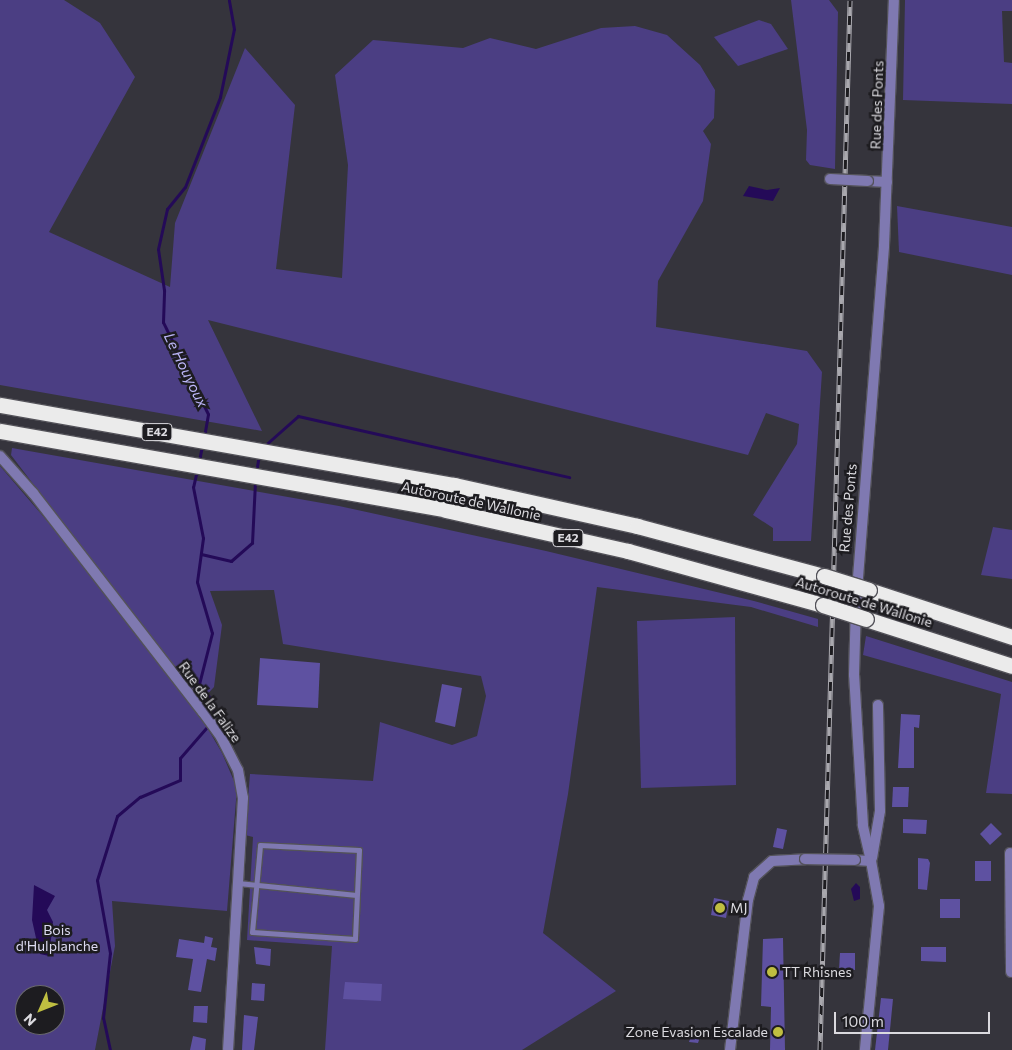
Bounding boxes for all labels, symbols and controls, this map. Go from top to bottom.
street label: Rue des Ponts [867,60,887,150]
water label: Le Houyoux [160,330,212,410]
road number: E42 [141,422,173,442]
street label: Rue des Ponts [836,463,860,553]
street label: Autoroute de Wallonie [400,478,542,524]
road number: E42 [552,528,584,548]
street label: Autoroute de Wallonie [794,573,934,631]
street label: Rue de la Falize [175,658,245,746]
place label: MJ [730,900,747,916]
marker: MJ [714,902,726,914]
park label: Bois d'Hulplanche [16,922,98,954]
place label: TT Rhisnes [782,964,852,980]
marker: TT Rhisnes [766,966,778,978]
north arrow [15,985,65,1035]
scale bar [837,1002,993,1034]
text: N [20,1010,39,1030]
text: 100 m [842,1012,884,1030]
place label: Zone Evasion Escalade [625,1024,768,1040]
marker: Zone Evasion Escalade [772,1026,784,1038]

